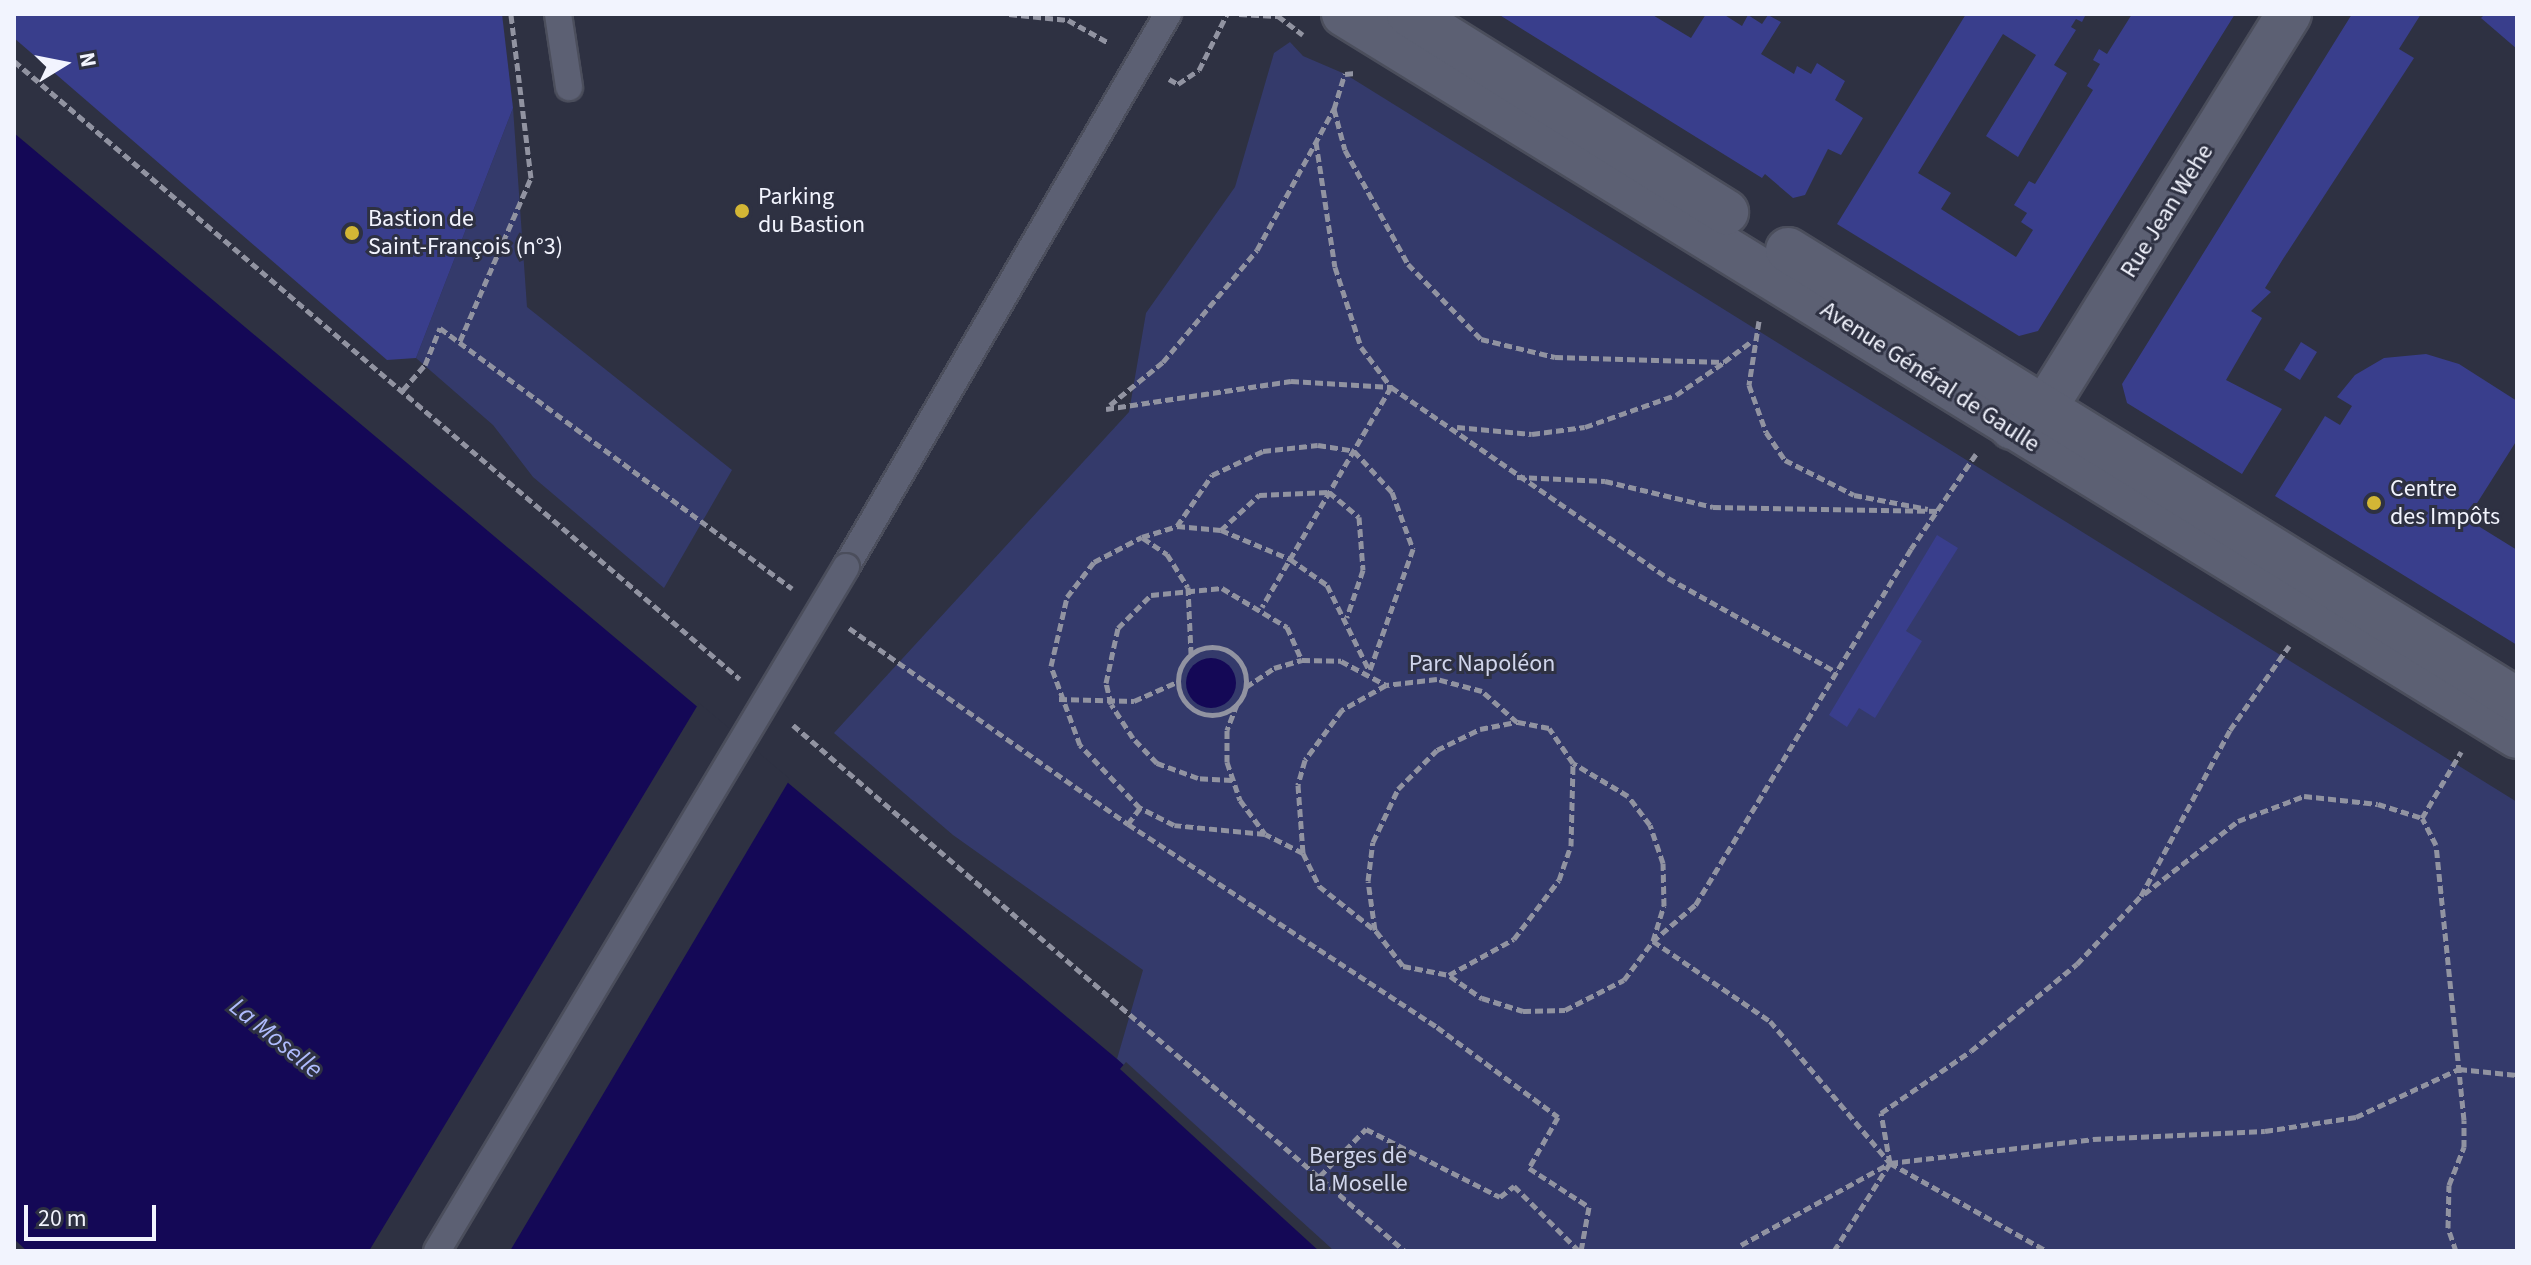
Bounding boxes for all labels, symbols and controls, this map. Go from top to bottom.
north arrow [24,24,104,104]
text: N [71,50,105,70]
street label: Rue Jean Wehe [2114,139,2220,283]
place label: Parking du Bastion [758,183,865,239]
marker: Parking du Bastion [733,202,751,220]
place label: Bastion de Saint-François (n°3) [368,205,563,261]
marker: Bastion de Saint-François (n°3) [343,224,361,242]
street label: Avenue Général de Gaulle [1815,295,2045,459]
place label: Centre des Impôts [2390,475,2500,531]
marker: Centre des Impôts [2365,494,2383,512]
park label: Parc Napoléon [1409,650,1555,678]
water label: La Moselle [223,991,329,1085]
park label: Berges de la Moselle [1308,1142,1408,1198]
scale bar [28,1189,160,1239]
text: 20 m [38,1201,87,1236]

